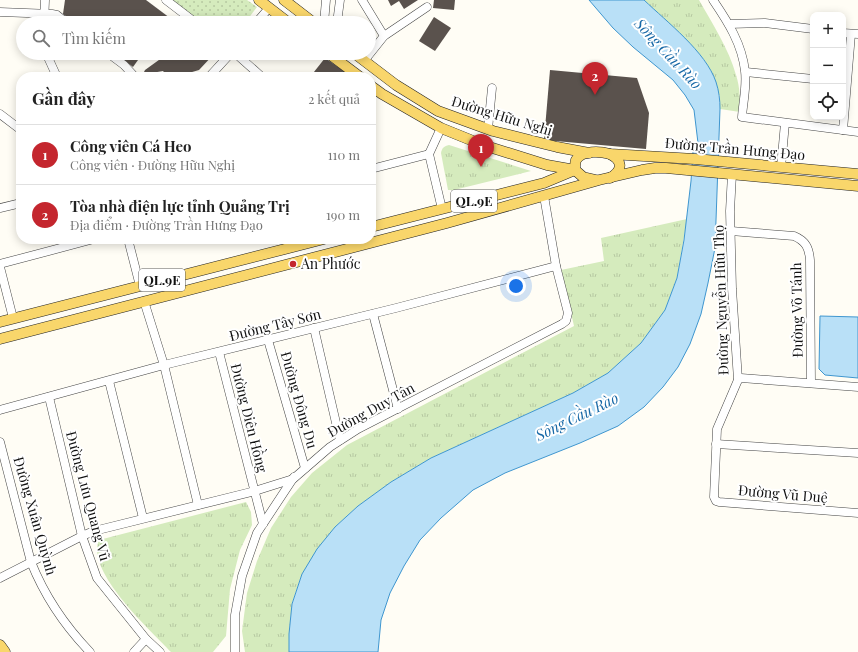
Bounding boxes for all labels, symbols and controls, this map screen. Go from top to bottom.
water label: Sông Cầu Rào [630,12,708,93]
map controls [810,12,846,120]
button: + [810,12,846,48]
search box [16,16,376,60]
icon: search [30,27,52,49]
text: Tìm kiếm [62,28,126,48]
button: − [810,48,846,84]
pin: 2 [582,62,608,95]
button: locate [810,84,846,120]
text: Gần đây [32,87,95,109]
text: 2 kết quả [308,90,360,107]
street label: Đường Hữu Nghị [449,91,555,140]
street label: Đường Trần Hưng Đạo [664,132,806,164]
pin: 1 [468,134,494,167]
text: Công viên Cá Heo [70,136,192,156]
text: 1 [43,146,47,163]
text: 110 m [328,146,360,163]
text: Công viên · Đường Hữu Nghị [70,156,235,173]
road number: QL.9E [451,190,497,212]
text: Tòa nhà điện lực tỉnh Quảng Trị [70,196,290,216]
text: 2 [42,206,48,223]
text: 190 m [326,206,360,223]
text: Địa điểm · Đường Trần Hưng Đạo [70,216,263,233]
street label: Đường Nguyễn Hữu Thọ [707,224,733,376]
place label: An Phước [300,254,361,273]
marker: An Phước [288,259,298,269]
street label: Đường Võ Tánh [786,261,807,358]
road number: QL.9E [139,269,185,291]
your location [506,276,526,296]
street label: Đường Tây Sơn [227,304,323,345]
street label: Đường Đông Du [277,349,322,451]
street label: Đường Diên Hồng [227,361,274,475]
street label: Đường Duy Tân [324,377,418,441]
water label: Sông Cầu Rào [530,386,621,445]
street label: Đường Lưu Quang Vũ [62,429,115,563]
street label: Đường Xuân Quỳnh [9,454,62,578]
street label: Đường Vũ Duệ [737,480,829,507]

